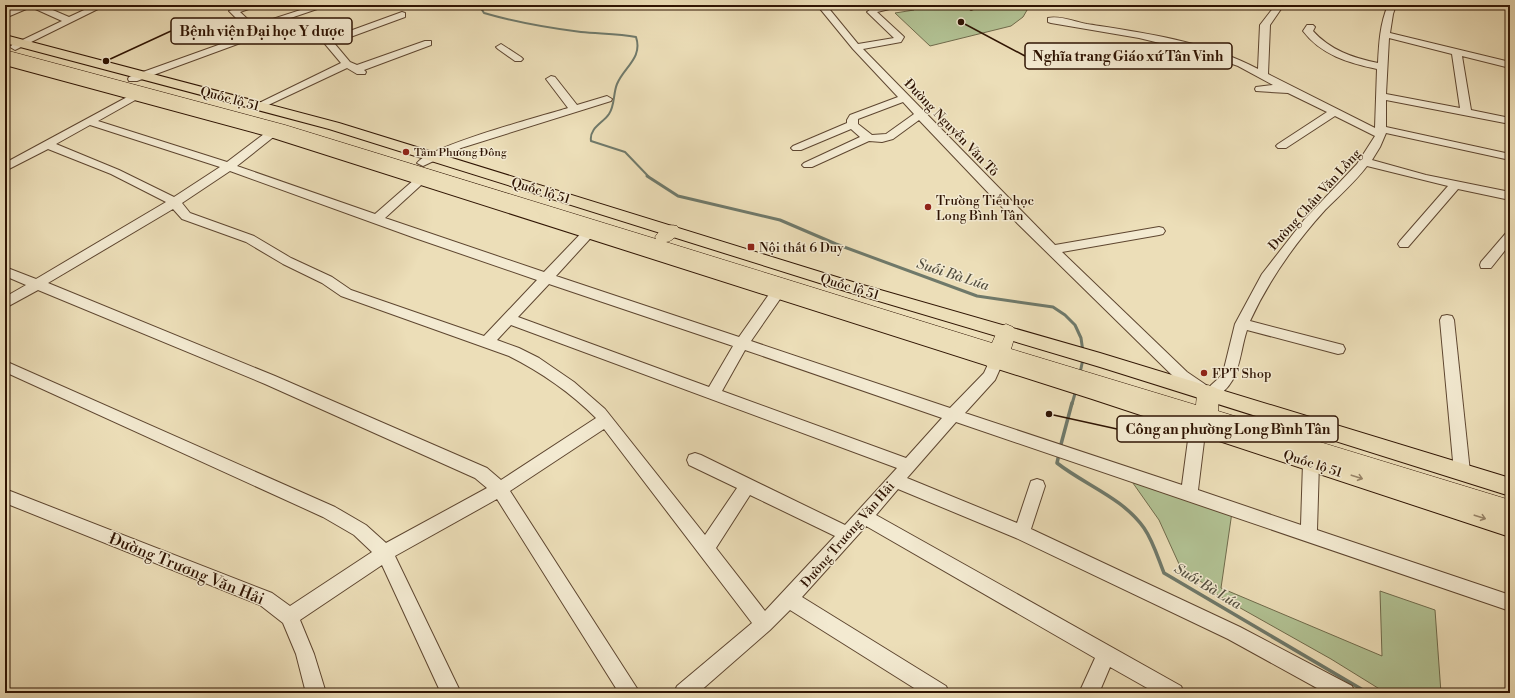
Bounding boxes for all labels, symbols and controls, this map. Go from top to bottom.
callout: Bệnh viện Đại học Y dược [171,18,352,44]
text: Bệnh viện Đại học Y dược [179,23,345,41]
callout: Nghĩa trang Giáo xứ Tân Vinh [1025,43,1232,69]
text: Nghĩa trang Giáo xứ Tân Vinh [1033,48,1224,66]
street label: Đường Nguyễn Văn Tỏ [901,76,1002,180]
street label: Quốc lộ 51 [198,83,262,115]
street label: Đường Châu Văn Lồng [1265,145,1365,254]
place label: Tâm Phương Đông [414,146,507,160]
marker: Tâm Phương Đông [401,147,411,157]
street label: Quốc lộ 51 [509,174,572,208]
place label: Trường Tiểu học Long Bình Tân [936,193,1035,224]
marker: Trường Tiểu học Long Bình Tân [923,202,933,212]
place label: Nội thất 6 Duy [759,240,844,256]
marker: Nội thất 6 Duy [746,242,756,252]
water label: Suối Bà Lúa [914,255,991,295]
street label: Quốc lộ 51 [818,270,881,304]
place label: FPT Shop [1212,366,1272,382]
marker: FPT Shop [1199,368,1209,378]
callout: Công an phường Long Bình Tân [1117,416,1338,442]
text: Công an phường Long Bình Tân [1126,421,1331,439]
street label: Quốc lộ 51 [1281,447,1344,481]
one-way arrow [1350,474,1363,481]
street label: Đường Trương Văn Hải [797,479,898,591]
one-way arrow [1474,514,1487,521]
street label: Đường Trương Văn Hải [106,529,267,609]
water label: Suối Bà Lúa [1171,560,1244,614]

